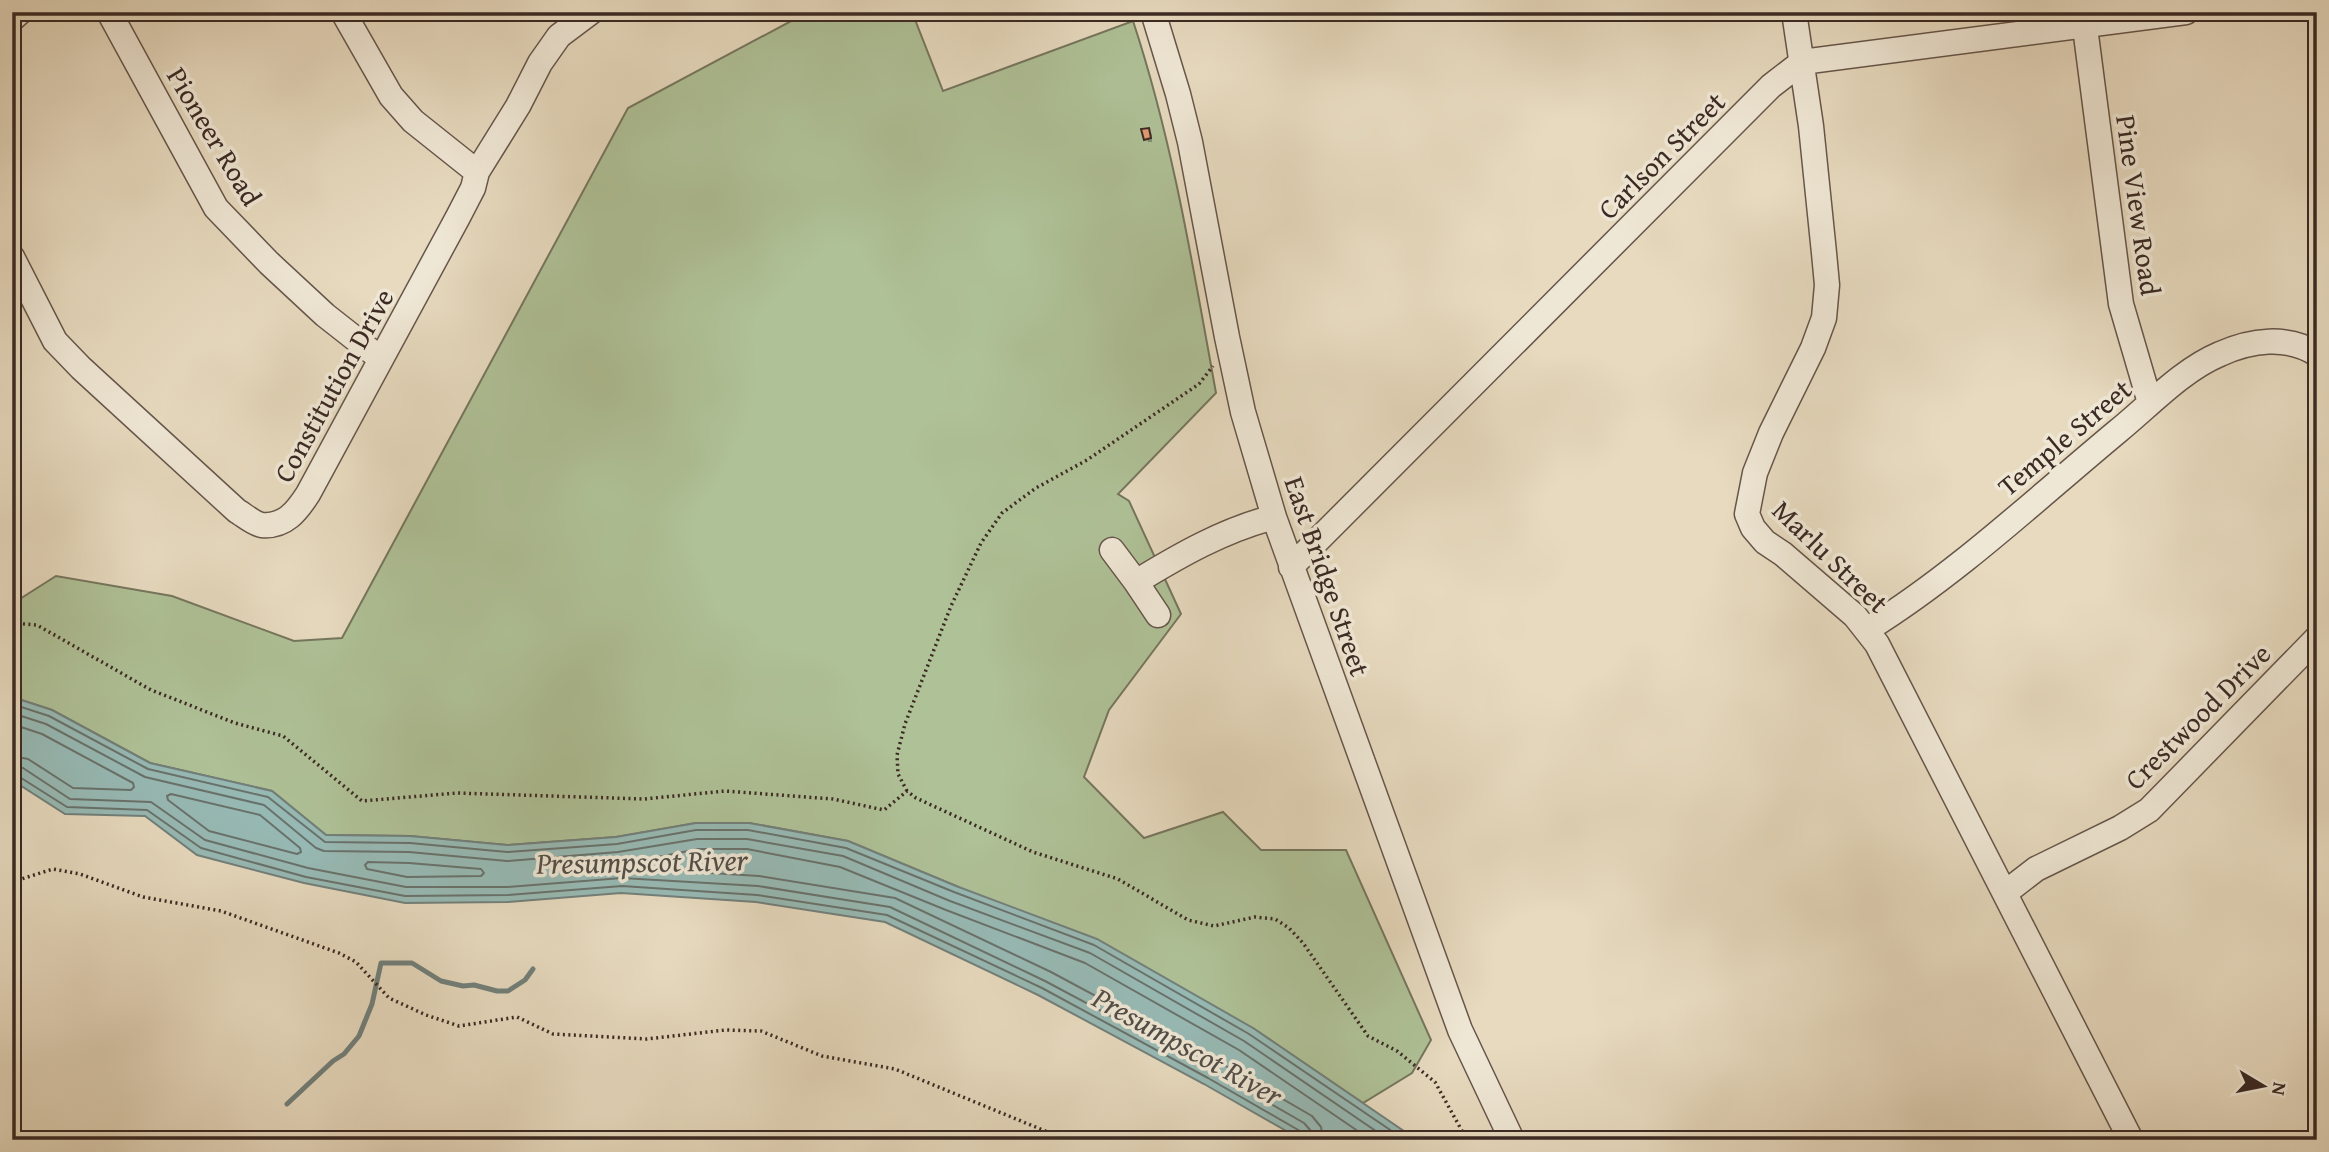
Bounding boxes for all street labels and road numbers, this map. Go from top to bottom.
street label: Pioneer Road [157,59,273,213]
street label: Carlson Street [1588,82,1734,228]
street label: Pine View Road [2106,112,2172,298]
street label: Constitution Drive [263,281,403,489]
street label: Temple Street [1988,369,2140,505]
street label: East Bridge Street [1275,471,1381,682]
street label: Marlu Street [1764,490,1898,622]
street label: Crestwood Drive [2114,633,2280,799]

